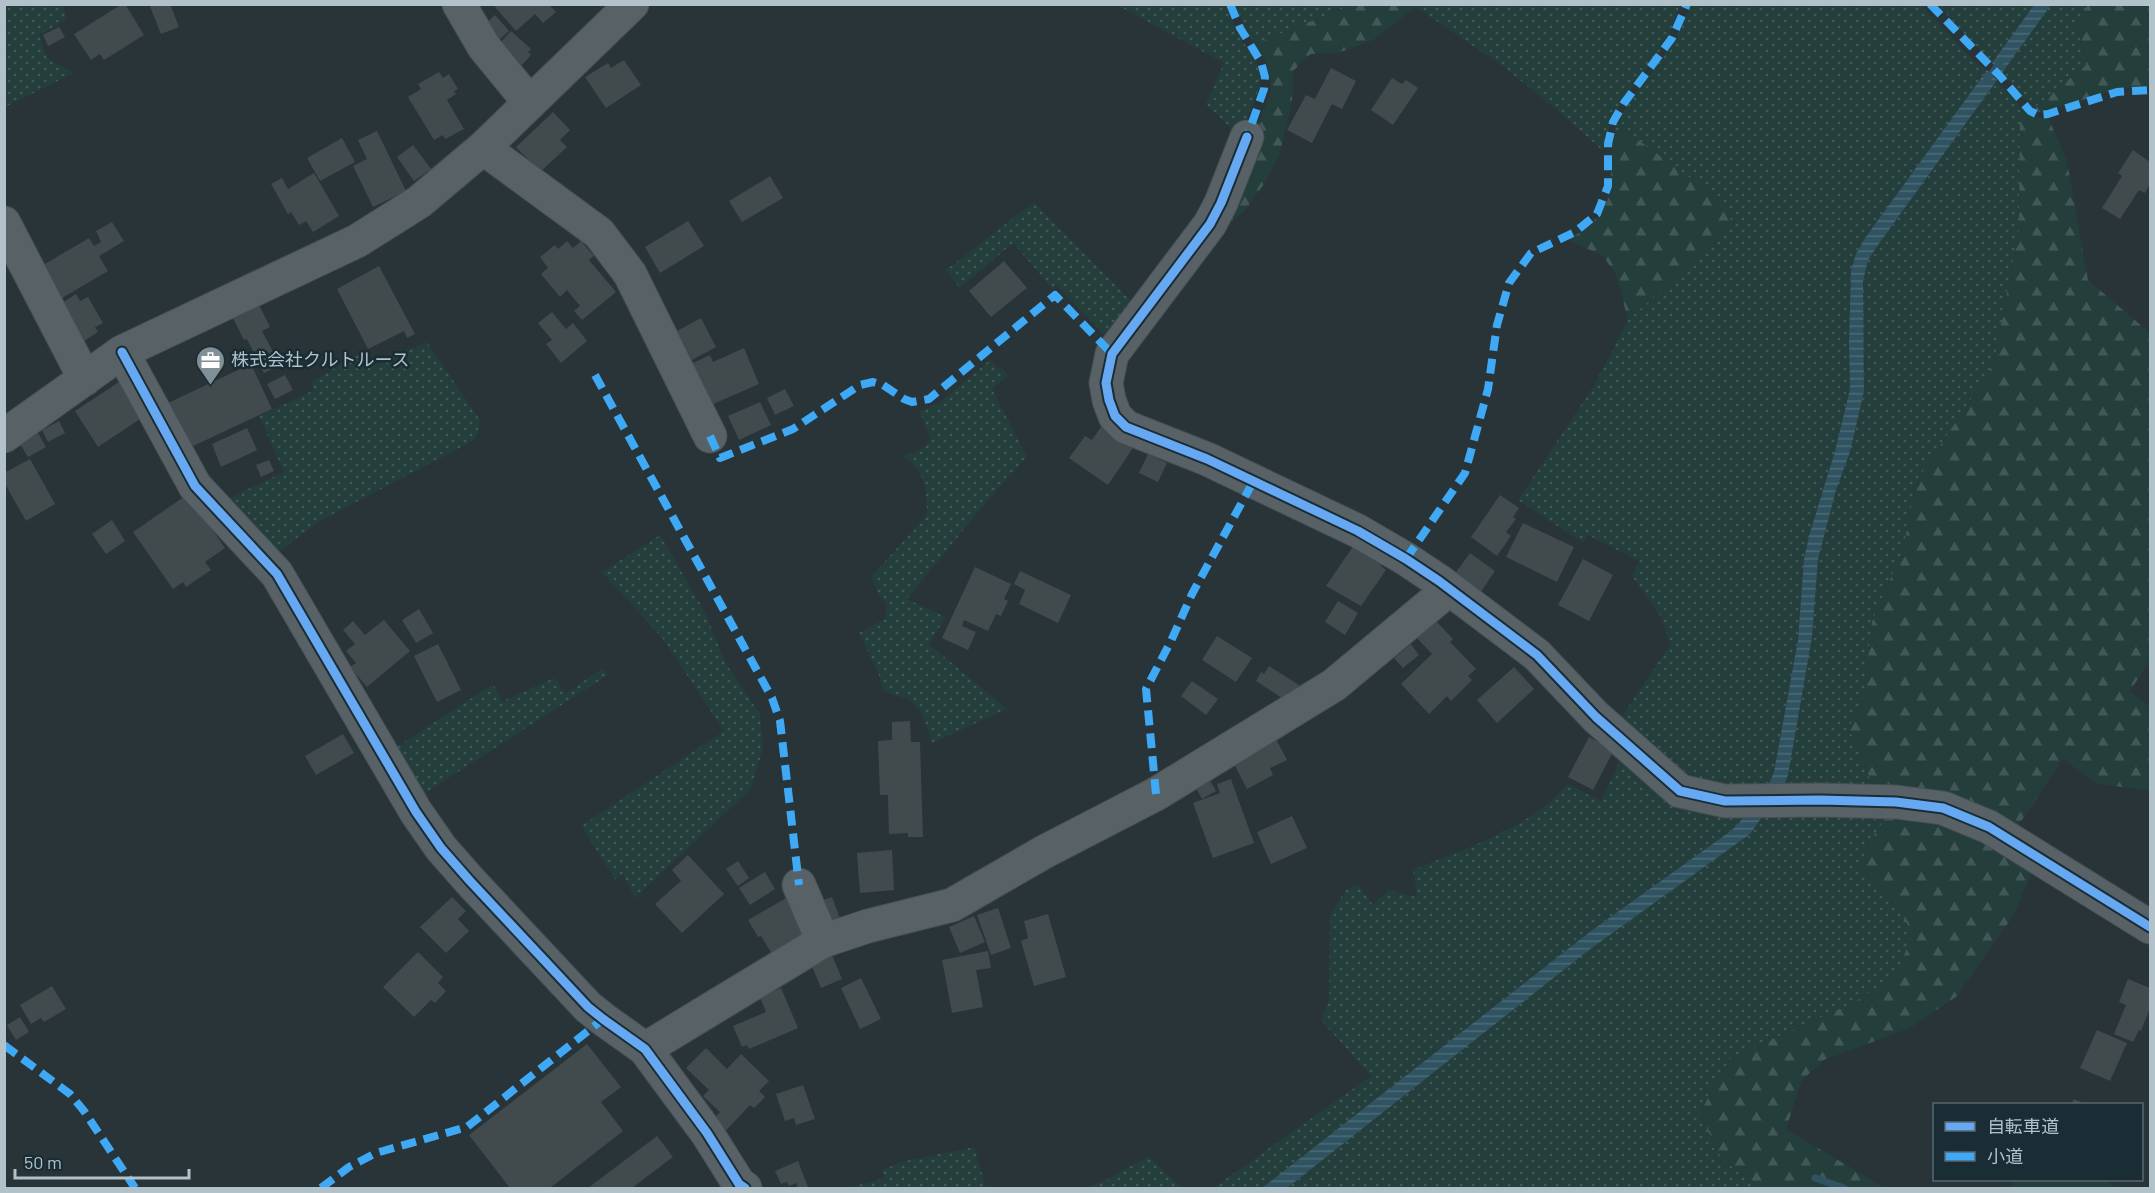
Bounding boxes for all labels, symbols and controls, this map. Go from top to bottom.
office icon: 株式会社クルトルース [194,344,226,386]
place label: 株式会社クルトルース [231,348,410,370]
legend [1933,1103,2143,1181]
text: 自転車道 [1987,1115,2059,1137]
scale bar [15,1142,189,1180]
text: 小道 [1987,1145,2023,1167]
text: 50 m [24,1151,62,1173]

